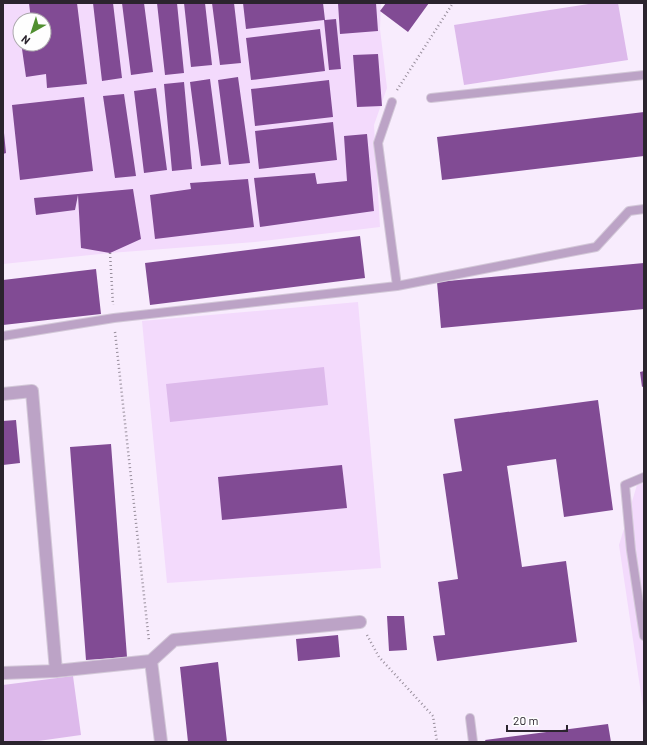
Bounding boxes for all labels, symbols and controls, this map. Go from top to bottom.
north arrow [12,12,52,52]
text: N [18,33,32,48]
scale bar [507,707,567,733]
text: 20 m [513,713,539,727]

